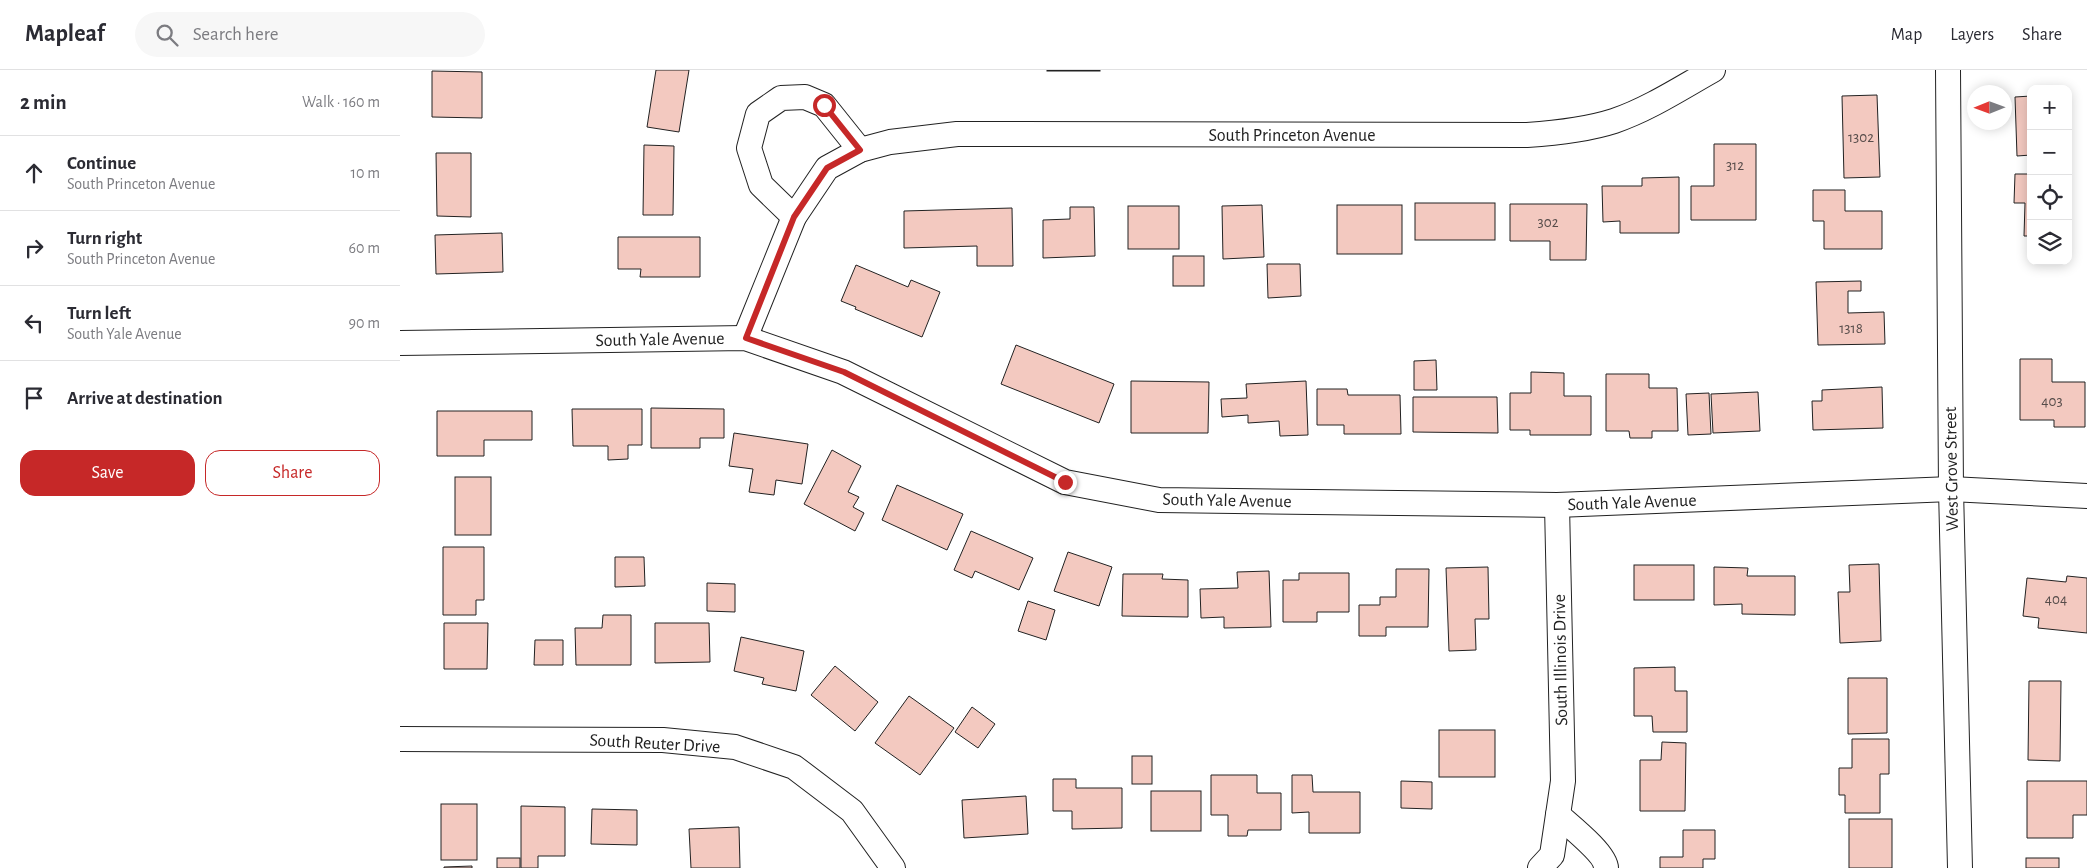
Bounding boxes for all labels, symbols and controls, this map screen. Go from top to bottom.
search box [135,12,485,57]
icon: search [153,21,181,49]
text: Mapleaf [25,22,105,46]
text: Search here [193,25,279,44]
text: Map [1891,26,1922,44]
text: Layers [1950,26,1994,44]
text: Share [2022,26,2062,44]
north arrow [1967,85,2012,130]
map controls [2027,85,2072,265]
button: + [2027,85,2072,130]
text: 2 min [20,92,67,113]
text: Walk · 160 m [302,94,380,110]
route start [813,94,836,117]
street label: South Princeton Avenue [1209,127,1375,145]
house number: 1302 [1848,130,1874,145]
button: − [2027,130,2072,175]
text: Continue [67,154,136,173]
house number: 312 [1726,158,1744,173]
icon: ahead [20,159,48,187]
text: 10 m [351,165,380,181]
button: locate [2027,175,2072,220]
text: South Princeton Avenue [67,176,215,192]
house number: 302 [1538,215,1559,230]
button: layers [2027,220,2072,265]
text: Turn right [67,229,142,248]
icon: right [20,234,48,262]
text: 60 m [349,240,380,256]
text: South Princeton Avenue [67,251,215,267]
text: Turn left [67,304,131,323]
icon: left [20,309,48,337]
text: 90 m [349,315,380,331]
house number: 1318 [1839,321,1863,336]
text: South Yale Avenue [67,326,182,342]
street label: South Yale Avenue [595,330,725,350]
icon: arrive [20,384,48,412]
text: Arrive at destination [67,389,223,408]
house number: 403 [2041,394,2063,409]
street label: West Grove Street [1942,406,1962,532]
button: Save [20,450,195,496]
button: Share [205,450,380,496]
route end [1054,471,1077,494]
street label: South Yale Avenue [1162,491,1292,511]
street label: South Yale Avenue [1567,492,1697,514]
house number: 404 [2045,592,2067,607]
street label: South Illinois Drive [1551,594,1571,726]
street label: South Reuter Drive [589,732,721,756]

